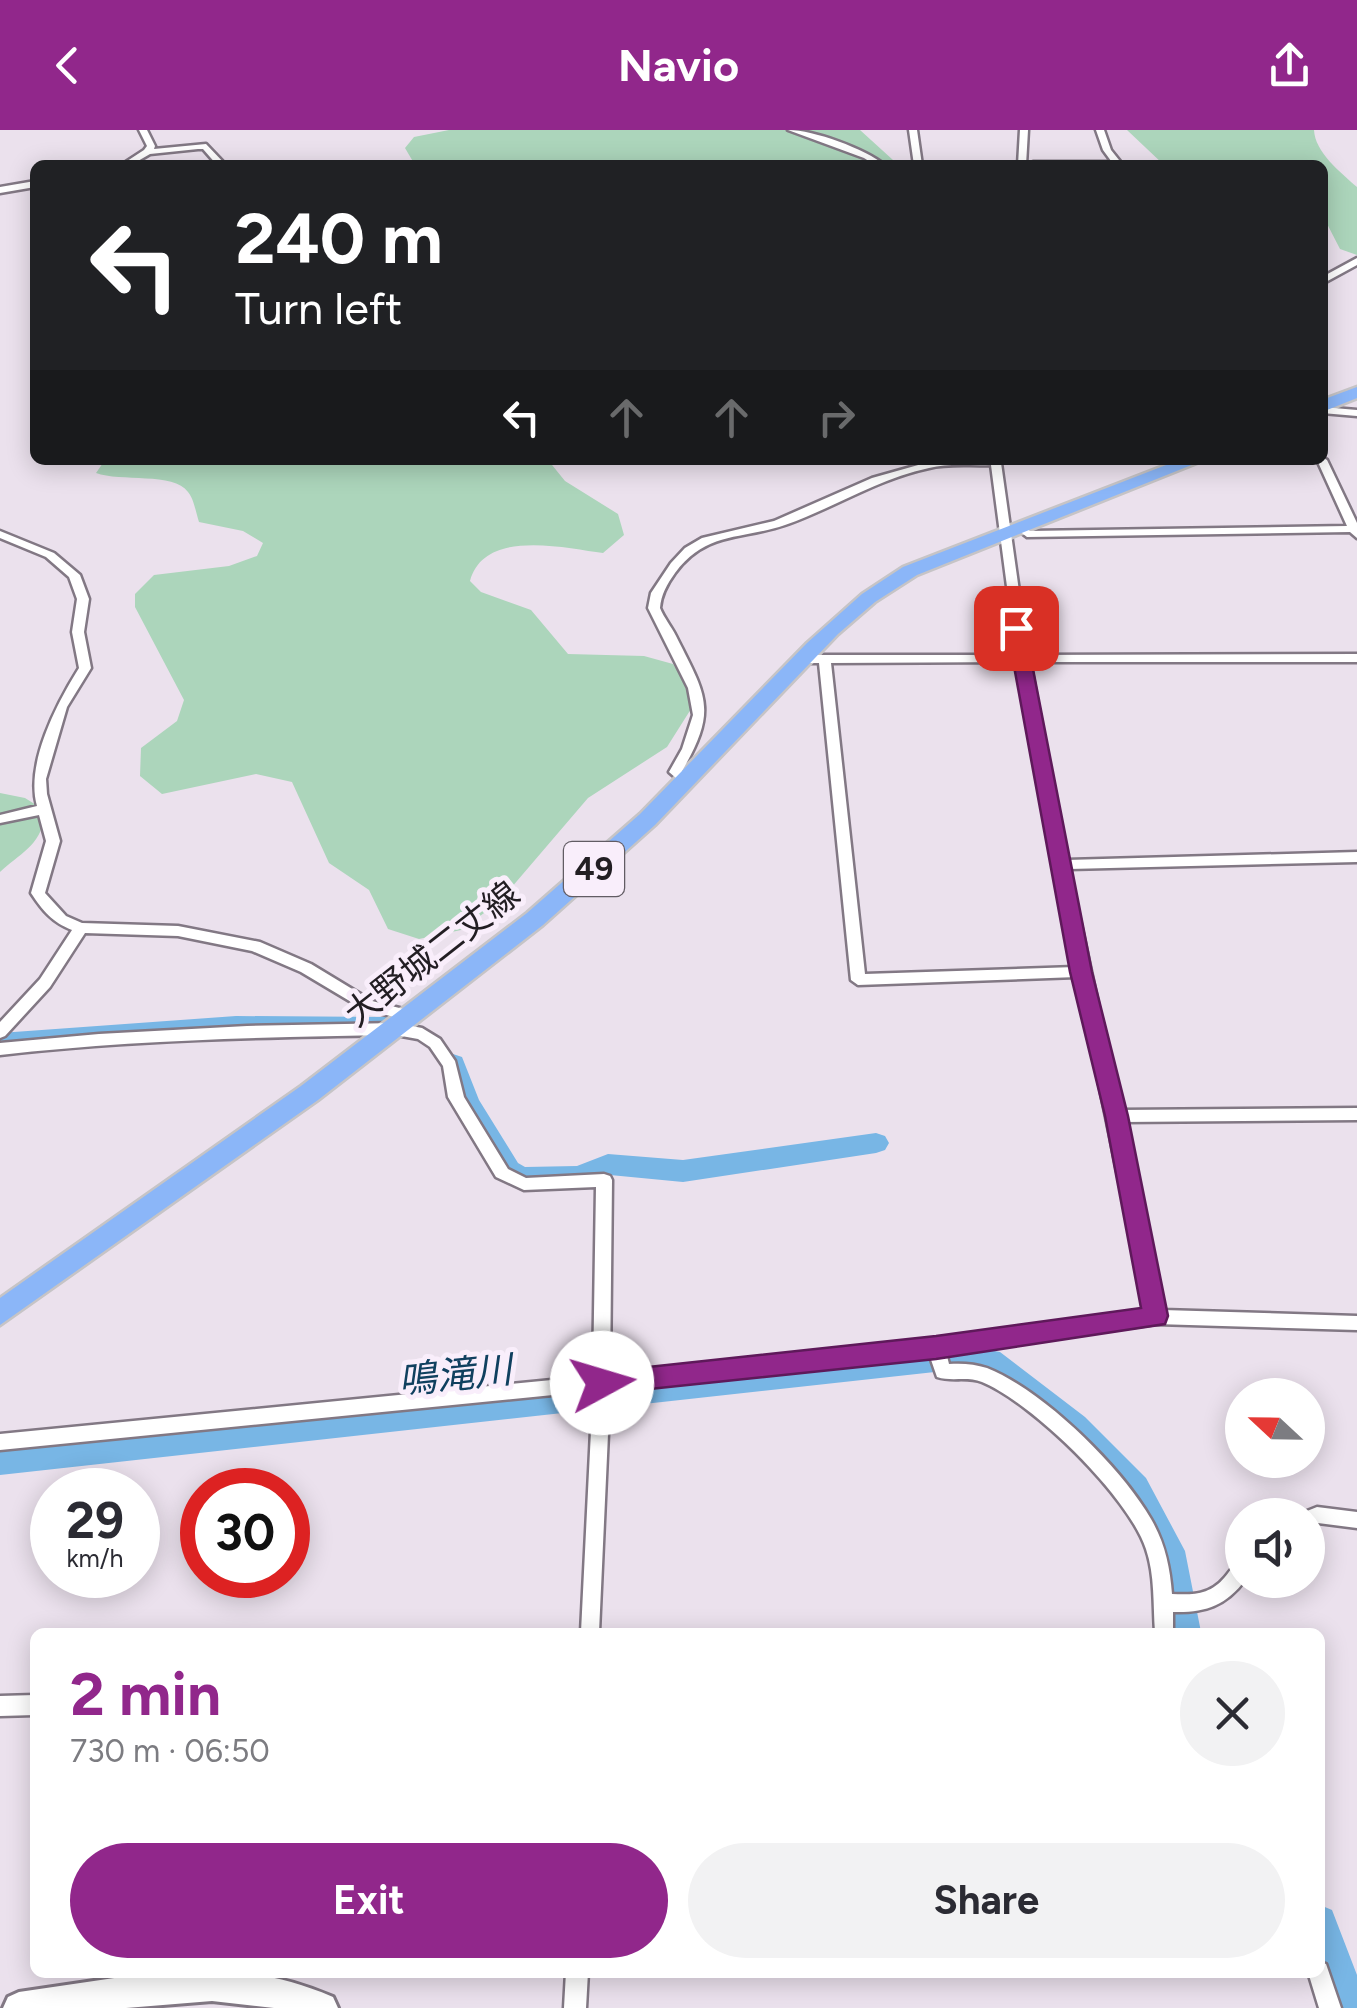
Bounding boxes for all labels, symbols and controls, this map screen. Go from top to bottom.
icon: back [40,38,95,93]
text: Navio [618,38,739,92]
icon: share [1262,38,1317,93]
text: 240 m [235,196,443,281]
icon: left [70,200,200,330]
text: Turn left [235,281,402,335]
icon: left [494,390,549,445]
icon: ahead [599,390,654,445]
icon: ahead [704,390,759,445]
icon: right [809,390,864,445]
pin [974,586,1059,671]
icon: arrive [989,601,1044,656]
road number: 49 [564,842,624,896]
street label: 大野城二丈線 [336,873,528,1035]
position arrow [550,1331,654,1435]
water label: 鳴滝川 [396,1346,518,1404]
north arrow [1225,1378,1325,1478]
map controls [1225,1378,1325,1598]
speed limit sign: 30 [180,1468,310,1598]
text: 29 [66,1490,124,1551]
button: sound [1225,1498,1325,1598]
text: km/h [66,1543,124,1573]
text: 2 min [70,1658,221,1730]
button: close [1180,1661,1285,1766]
text: 730 m · 06:50 [70,1732,270,1770]
button: Exit [70,1843,668,1958]
button: Share [688,1843,1285,1958]

